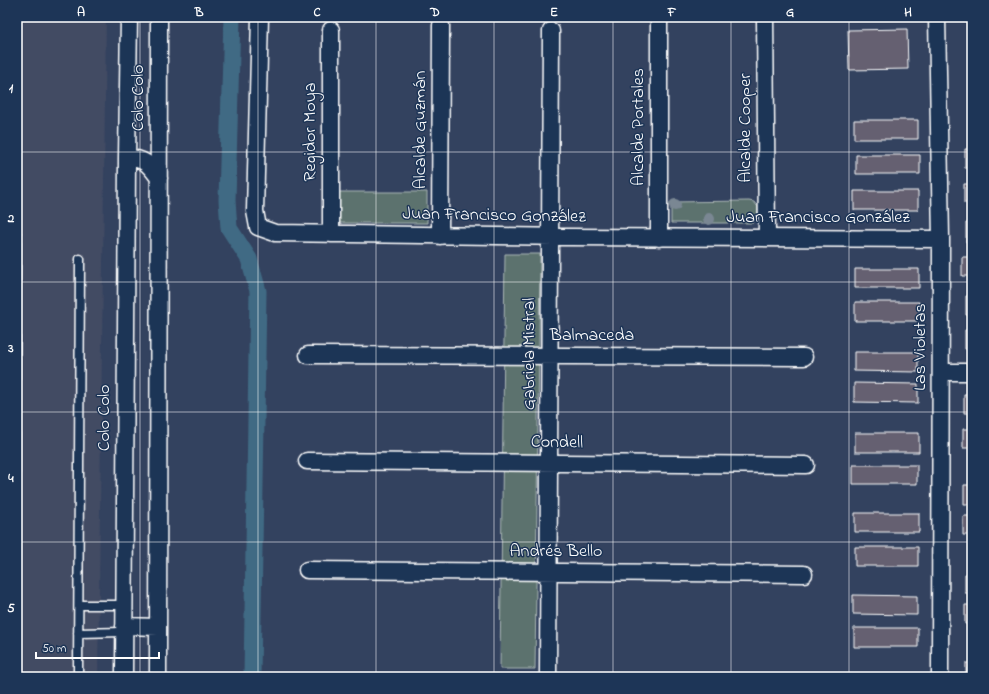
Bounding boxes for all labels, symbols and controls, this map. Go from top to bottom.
text: A [77,3,85,22]
text: B [194,3,204,22]
text: C [313,3,321,22]
text: D [429,3,440,22]
text: E [550,3,558,22]
text: F [667,3,677,22]
text: G [786,3,794,22]
text: H [904,3,912,22]
street label: Colo Colo [126,65,152,131]
street label: Alcalde Portales [626,68,652,186]
street label: Alcalde Guzmán [408,71,434,189]
street label: Alcalde Cooper [733,73,759,183]
text: 1 [9,79,14,98]
street label: Regidor Moya [298,83,325,181]
street label: Juan Francisco González [402,201,586,231]
street label: Juan Francisco González [726,205,910,231]
text: 2 [7,209,15,228]
street label: Gabriela Mistral [517,298,543,410]
street label: Las Violetas [908,303,934,391]
street label: Balmaceda [549,323,634,349]
text: 3 [7,339,14,358]
street label: Colo Colo [92,385,118,451]
street label: Condell [531,430,583,456]
text: 4 [7,469,14,488]
street label: Andrés Bello [510,539,602,565]
text: 5 [7,599,15,618]
scale bar [36,634,159,660]
text: 50 m [42,640,66,658]

